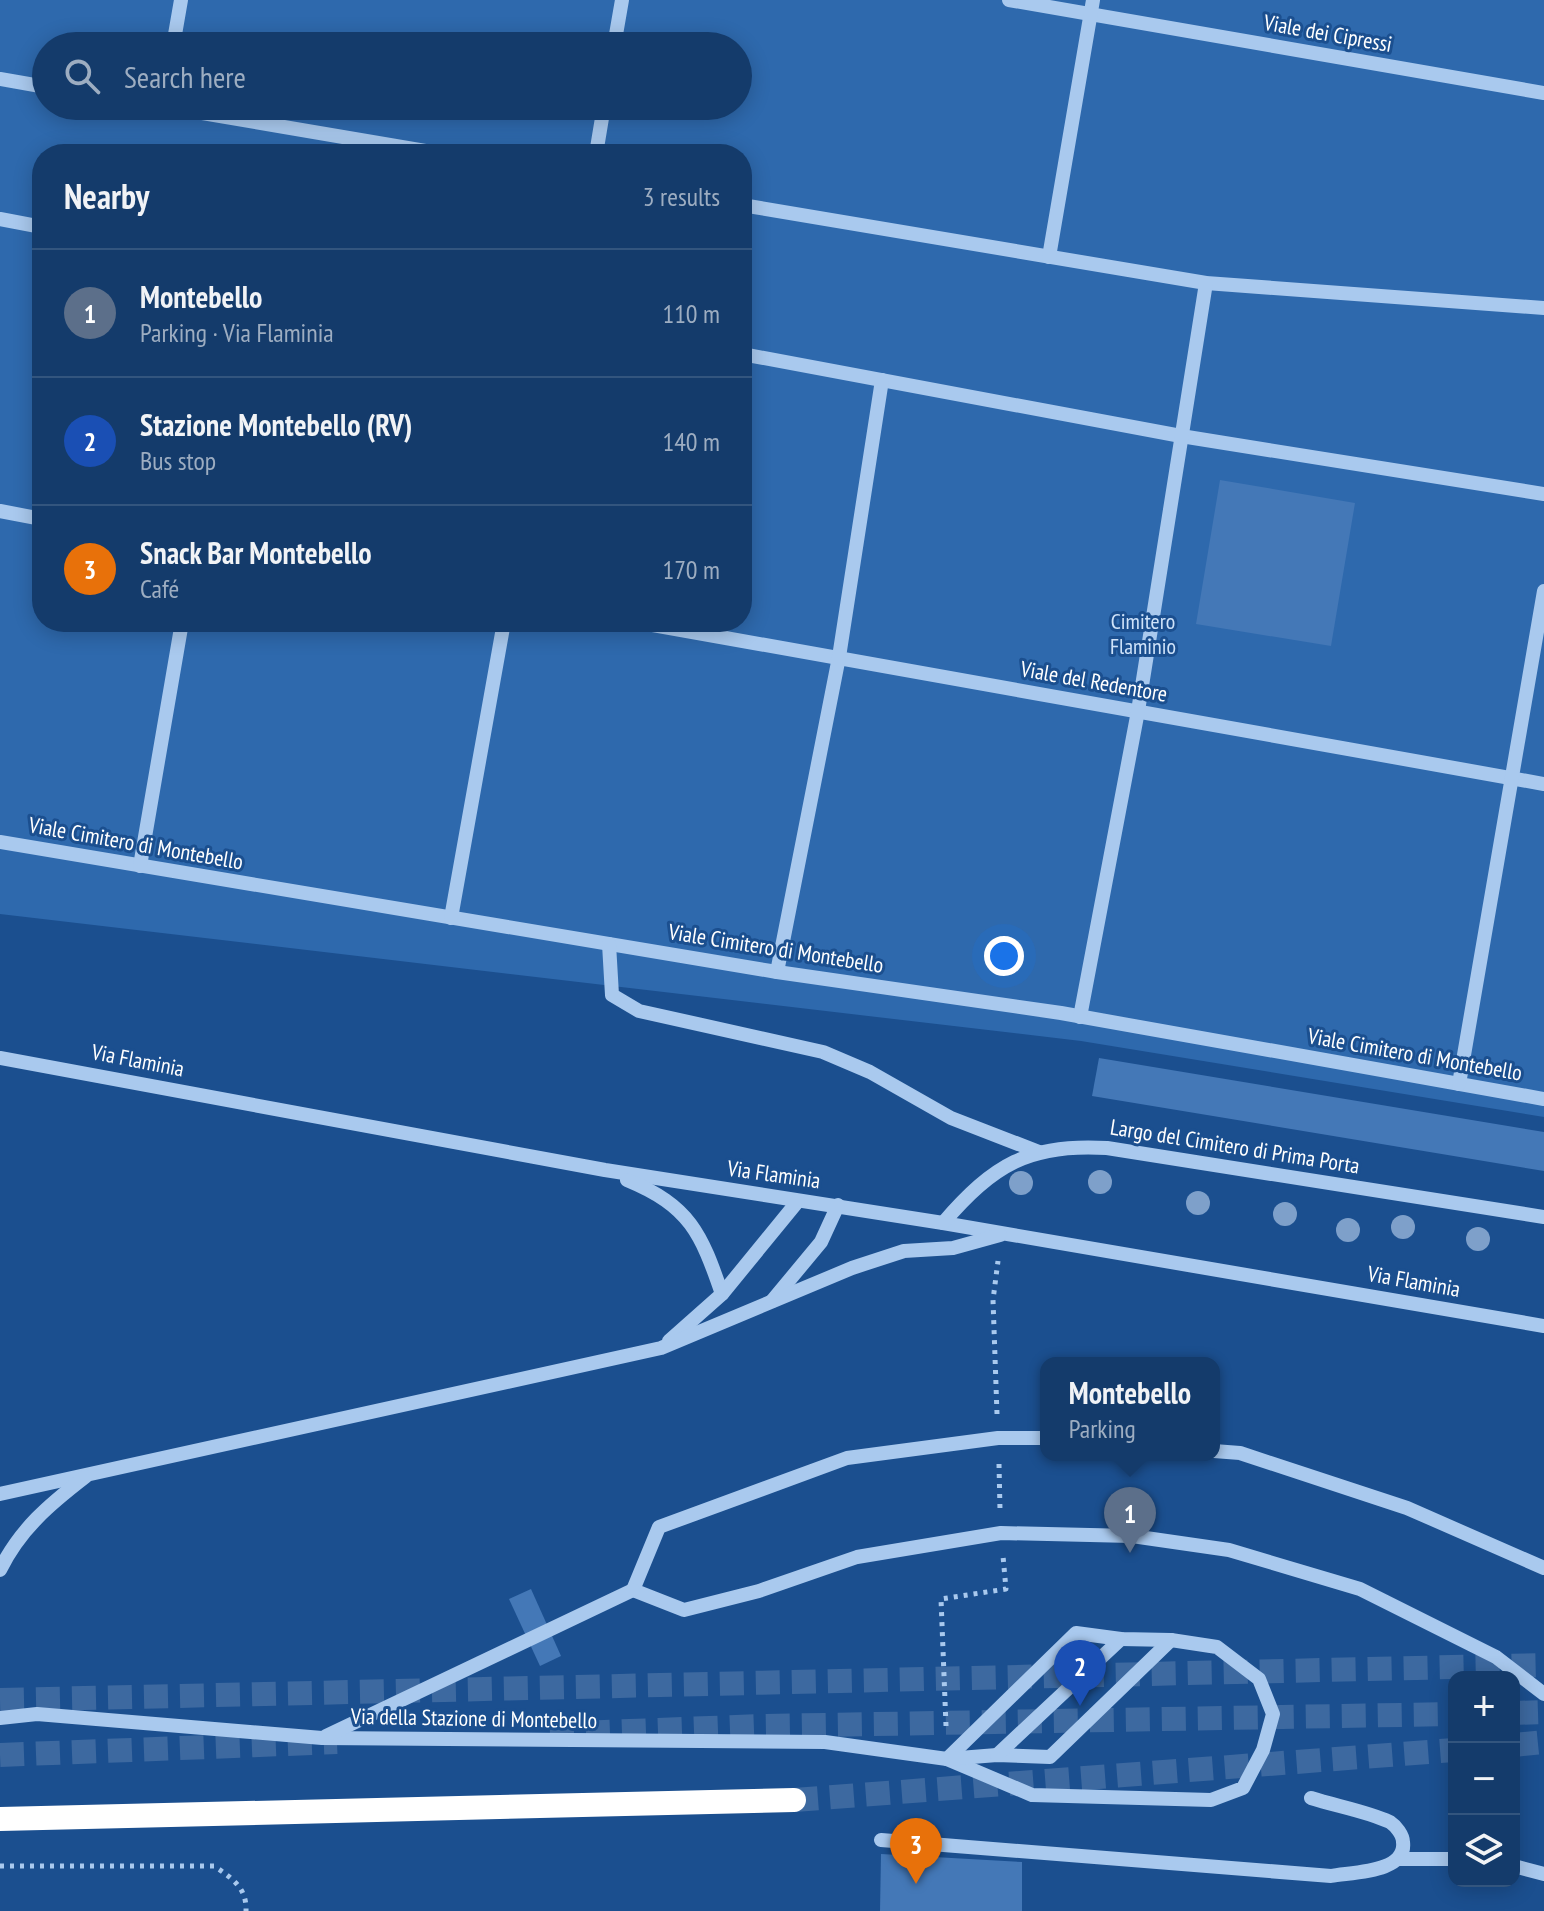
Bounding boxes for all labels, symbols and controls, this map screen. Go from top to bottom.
street label: Viale dei Cipressi [1261,8,1394,58]
search box [32,32,752,120]
icon: search [60,54,104,98]
text: Search here [124,57,246,96]
text: Nearby [64,174,149,218]
text: 3 results [643,180,720,213]
text: Montebello [140,277,262,316]
text: 1 [84,297,96,330]
text: 110 m [662,297,720,330]
text: Parking · Via Flaminia [140,316,334,349]
text: Stazione Montebello (RV) [140,405,412,444]
text: 2 [84,425,96,458]
text: 140 m [662,425,720,458]
text: Bus stop [140,444,216,477]
text: Snack Bar Montebello [140,533,372,572]
text: 3 [84,553,96,586]
text: 170 m [662,553,720,586]
text: Café [140,572,179,605]
park label: Cimitero Flaminio [1110,607,1176,660]
street label: Viale del Redentore [1017,654,1170,708]
street label: Viale Cimitero di Montebello [26,810,245,876]
street label: Viale Cimitero di Montebello [666,917,885,979]
your location [984,936,1024,976]
street label: Viale Cimitero di Montebello [1305,1021,1524,1087]
street label: Via Flaminia [88,1037,187,1083]
street label: Largo del Cimitero di Prima Porta [1108,1112,1362,1180]
street label: Via Flaminia [725,1153,822,1194]
street label: Via Flaminia [1364,1259,1463,1303]
popup [1040,1357,1220,1461]
text: Montebello [1069,1373,1191,1412]
text: Parking [1069,1412,1136,1445]
pin: 1 [1104,1487,1156,1553]
pin: 2 [1054,1640,1106,1706]
map controls [1448,1671,1520,1887]
button: + [1448,1671,1520,1743]
street label: Via della Stazione di Montebello [350,1702,597,1734]
button: − [1448,1743,1520,1815]
button: layers [1448,1815,1520,1887]
pin: 3 [890,1818,942,1884]

